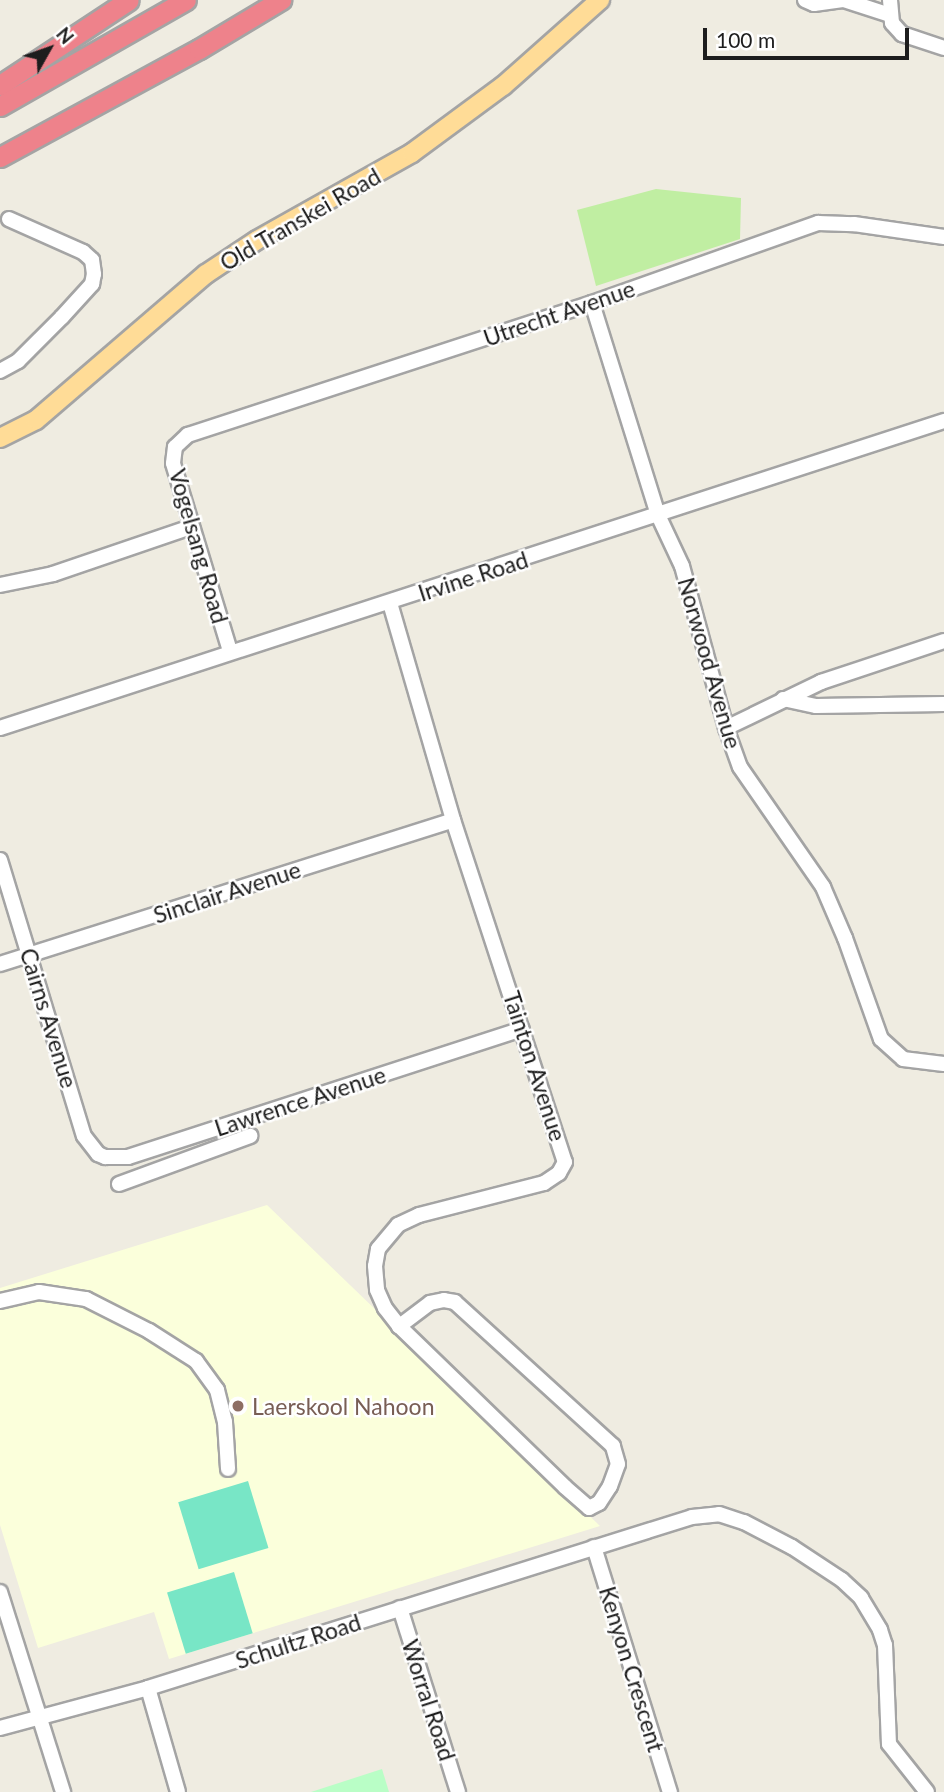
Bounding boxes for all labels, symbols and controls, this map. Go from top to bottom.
north arrow [14,14,84,84]
scale bar [706,14,912,58]
text: N [52,22,79,48]
text: 100 m [716,27,775,52]
street label: Old Transkei Road [215,162,385,276]
street label: Utrecht Avenue [479,274,639,352]
street label: Vogelsang Road [164,466,234,626]
street label: Irvine Road [415,545,531,607]
street label: Norwood Avenue [672,574,748,752]
street label: Sinclair Avenue [149,855,305,929]
street label: Cairns Avenue [15,944,83,1092]
street label: Tainton Avenue [498,987,572,1145]
street label: Lawrence Avenue [211,1060,389,1142]
place label: Laerskool Nahoon [252,1392,434,1420]
marker: Laerskool Nahoon [230,1398,246,1414]
street label: Kenyon Crescent [594,1583,670,1755]
street label: Schultz Road [232,1608,364,1674]
street label: Worral Road [396,1636,462,1764]

